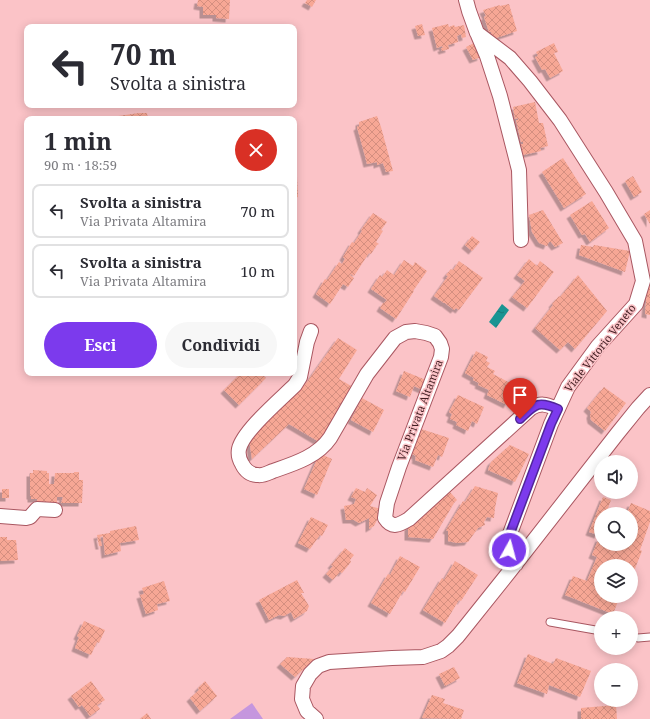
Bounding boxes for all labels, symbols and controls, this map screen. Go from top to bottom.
text: 70 m [110,35,177,73]
icon: left [44,40,96,92]
text: Svolta a sinistra [110,71,246,95]
text: 1 min [44,124,112,157]
button: close [235,129,277,171]
text: 90 m · 18:59 [44,156,117,174]
text: Svolta a sinistra [80,192,202,212]
icon: left [46,200,68,222]
text: 70 m [240,201,275,221]
text: Via Privata Altamira [80,212,207,230]
text: Svolta a sinistra [80,252,202,272]
icon: left [46,260,68,282]
text: 10 m [240,261,275,281]
text: Via Privata Altamira [80,272,207,290]
street label: Viale Vittorio Veneto [560,300,639,395]
button: Esci [44,322,157,368]
button: Condividi [165,322,277,368]
street label: Via Privata Altamira [393,357,446,463]
pin [503,378,537,419]
icon: arrive [509,384,531,406]
map controls [594,455,638,707]
button: sound [594,455,638,499]
button: search [594,507,638,551]
position arrow [488,529,530,571]
button: layers [594,559,638,603]
button: + [594,611,638,655]
button: − [594,663,638,707]

